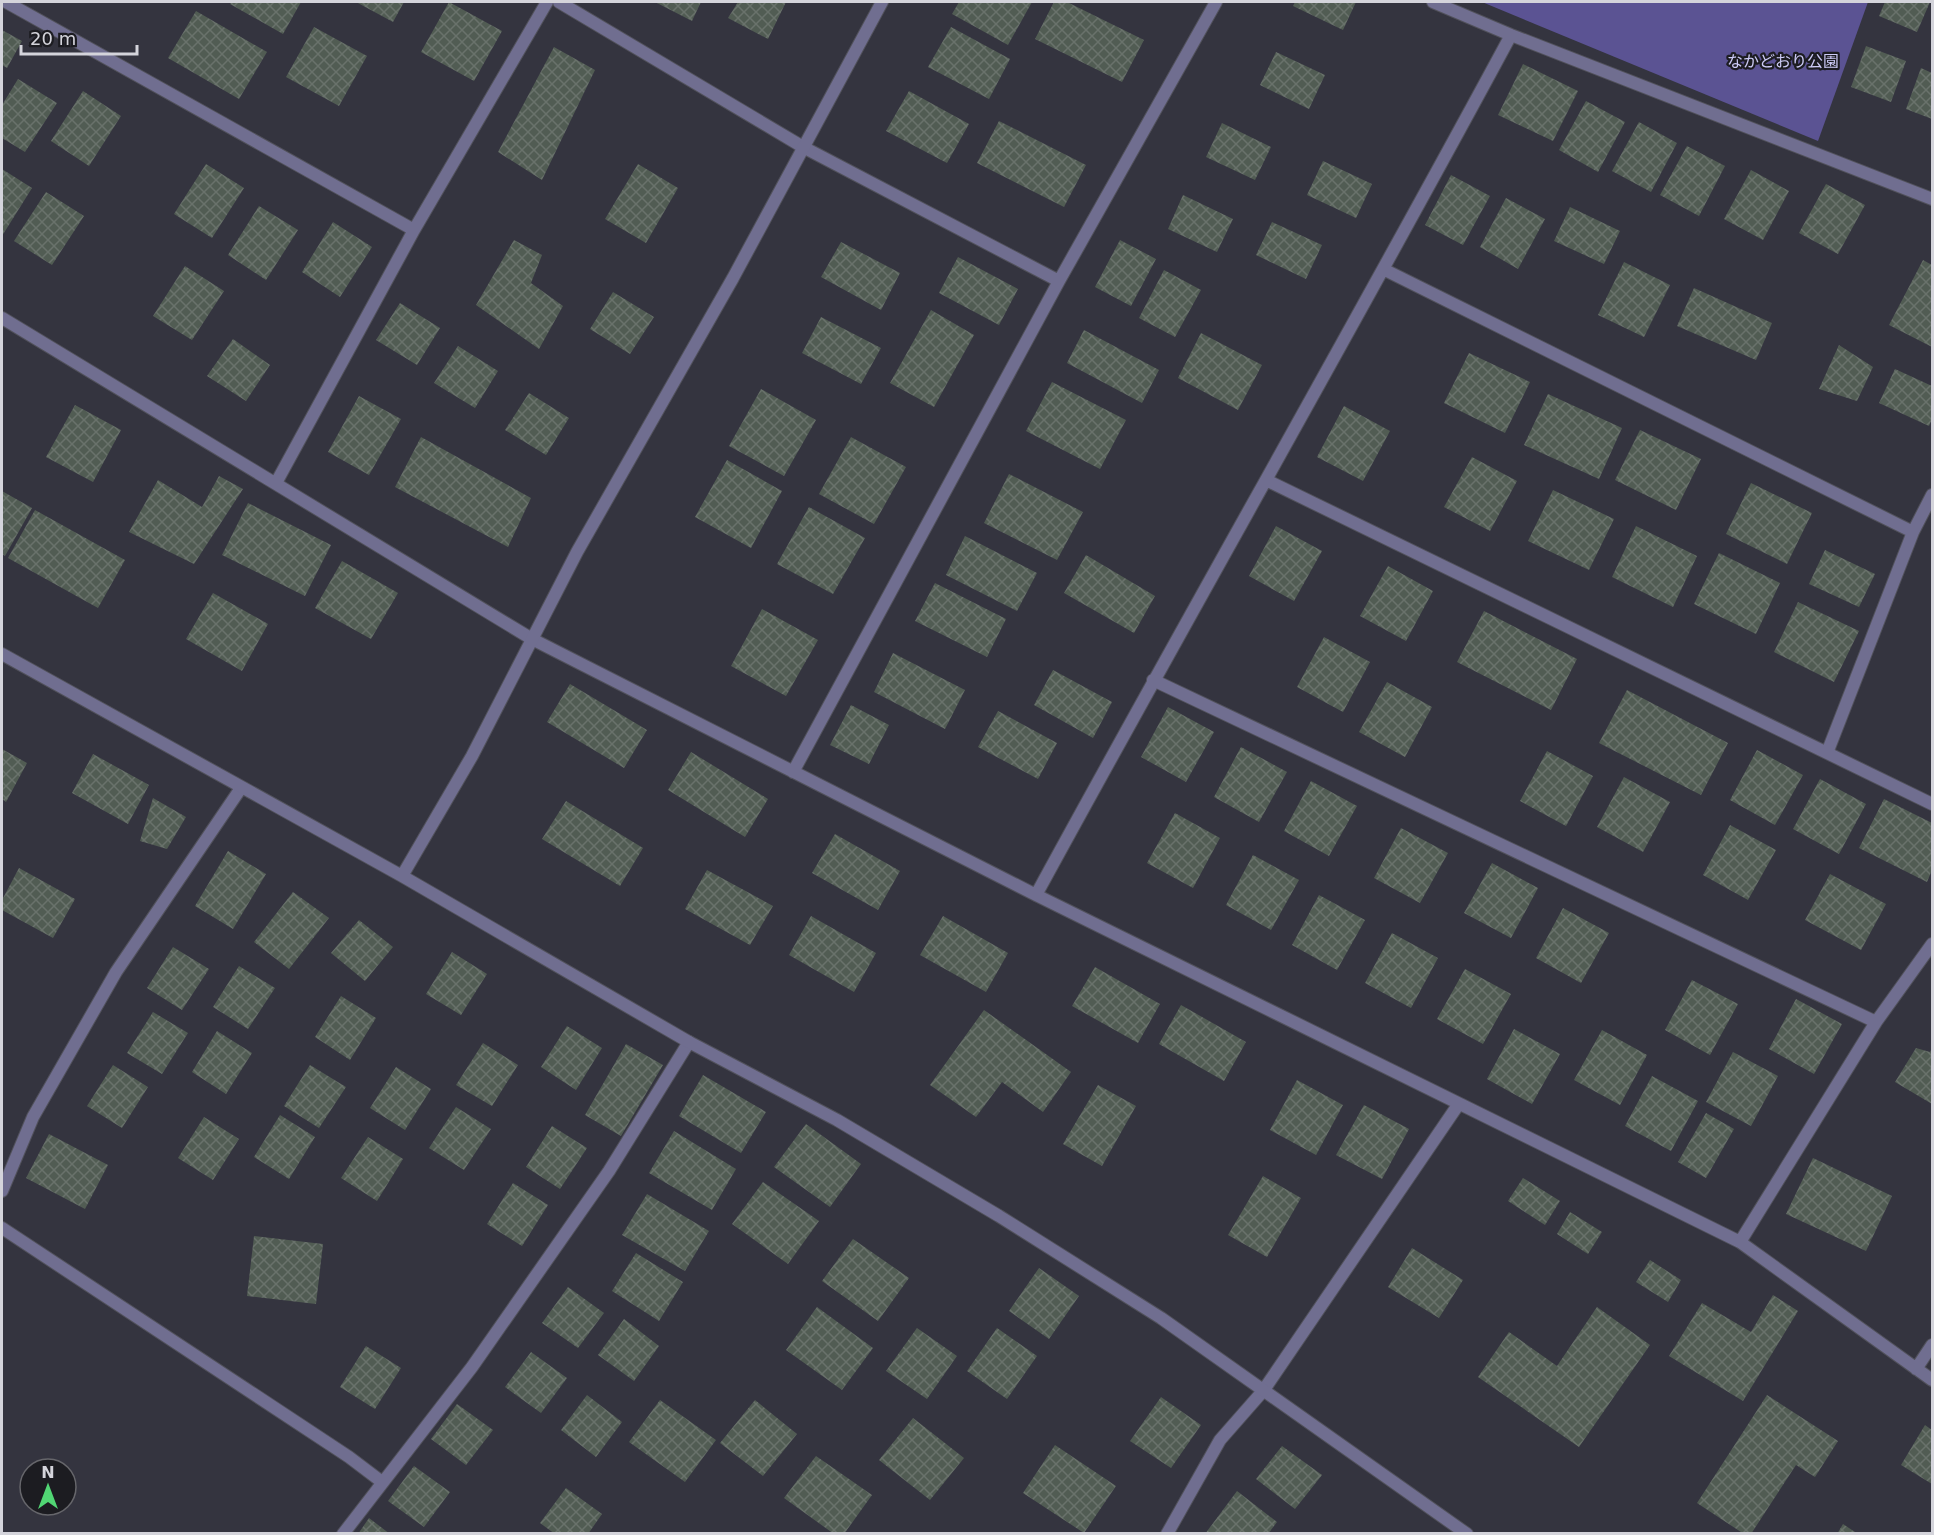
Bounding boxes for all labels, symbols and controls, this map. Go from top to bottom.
scale bar [21,18,136,56]
text: 20 m [30,28,76,49]
park label: なかどおり公園 [1727,52,1839,71]
north arrow [18,1457,78,1517]
text: N [41,1463,55,1482]

